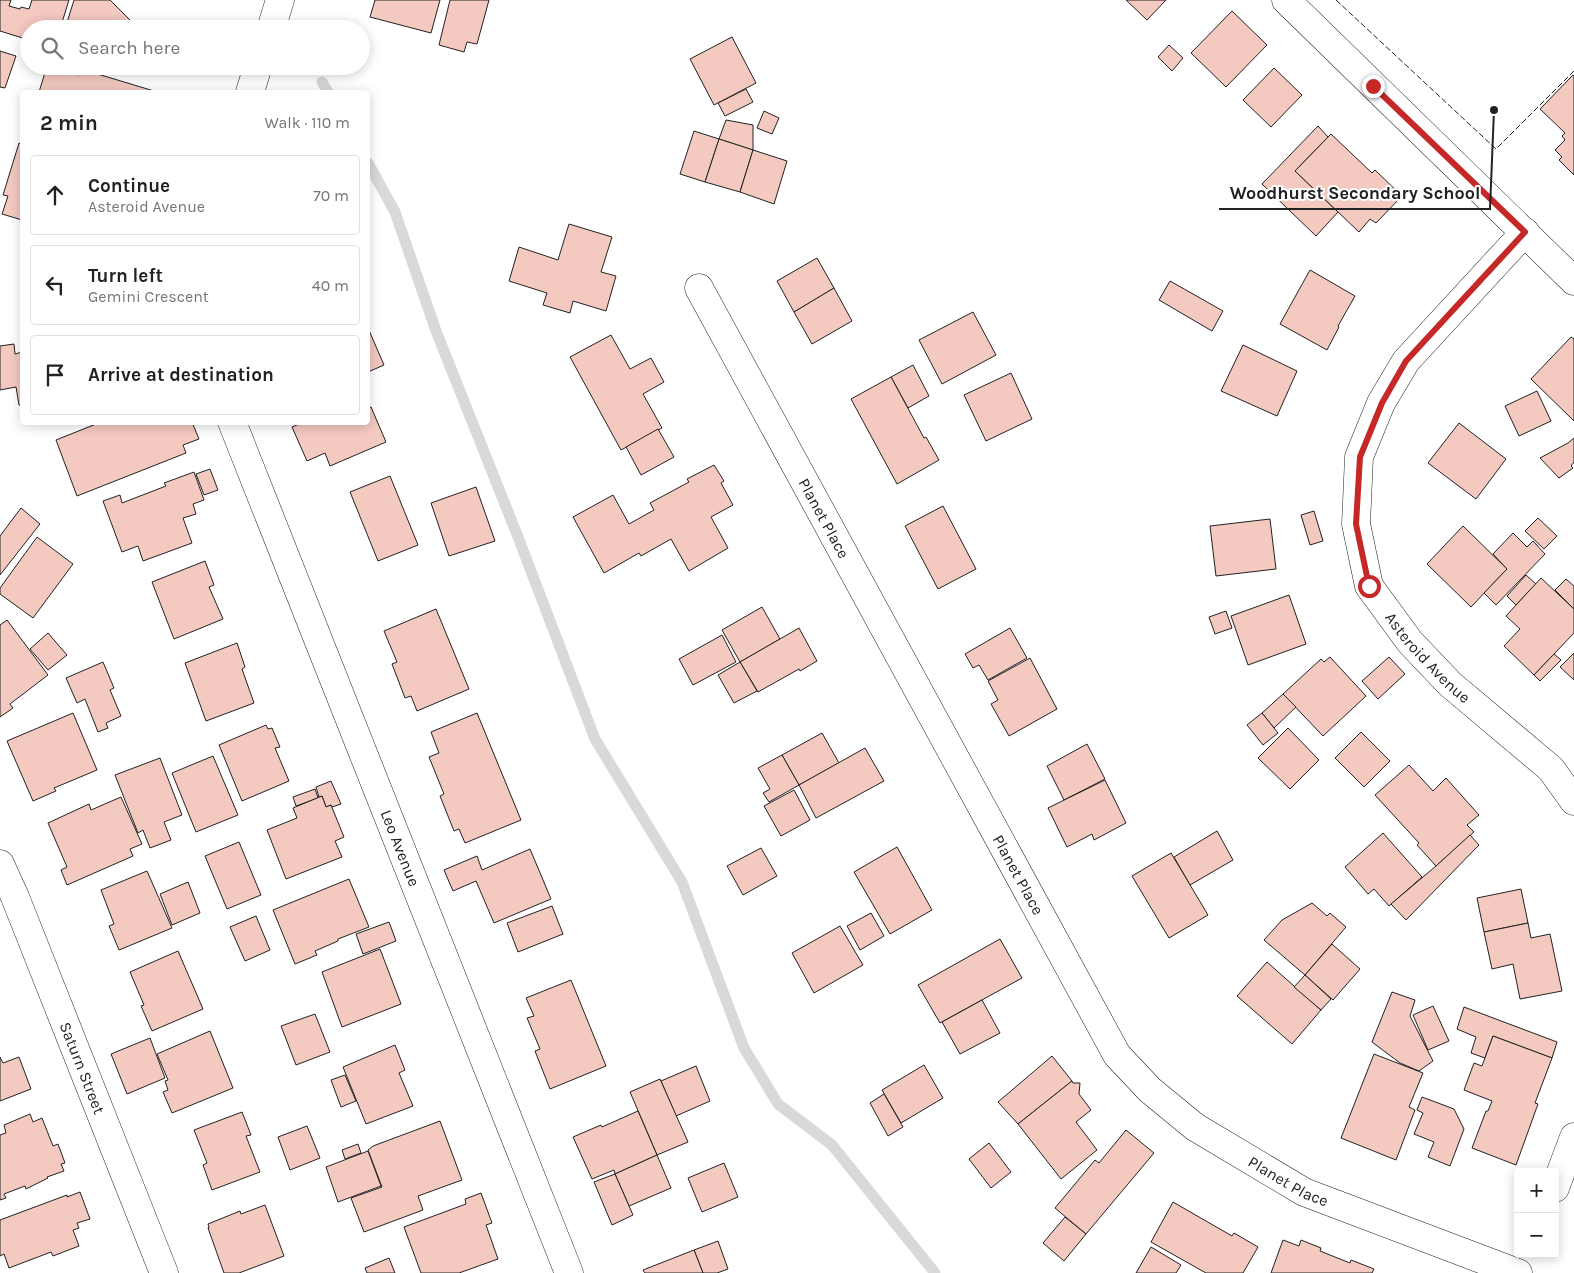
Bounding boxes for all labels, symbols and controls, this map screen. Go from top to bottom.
search box [20,20,370,75]
icon: search [38,34,66,62]
text: Search here [78,37,180,59]
route end [1362,75,1385,98]
text: 2 min [40,111,98,135]
text: Walk · 110 m [265,113,350,132]
text: Continue [88,175,170,197]
callout: Woodhurst Secondary School [1219,176,1490,209]
icon: ahead [41,181,69,209]
text: Woodhurst Secondary School [1230,182,1480,204]
text: 70 m [313,186,349,205]
text: Asteroid Avenue [88,197,205,216]
text: Turn left [88,265,163,287]
icon: left [41,271,69,299]
text: 40 m [312,276,349,295]
text: Gemini Crescent [88,287,209,306]
icon: arrive [41,361,69,389]
text: Arrive at destination [88,364,274,386]
street label: Planet Place [795,475,854,561]
route start [1358,575,1381,598]
street label: Asteroid Avenue [1382,608,1475,707]
street label: Leo Avenue [377,807,424,889]
street label: Planet Place [989,831,1048,918]
street label: Saturn Street [56,1019,109,1117]
street label: Planet Place [1245,1152,1331,1210]
map controls [1514,1168,1559,1258]
button: + [1514,1168,1559,1213]
button: − [1514,1213,1559,1258]

